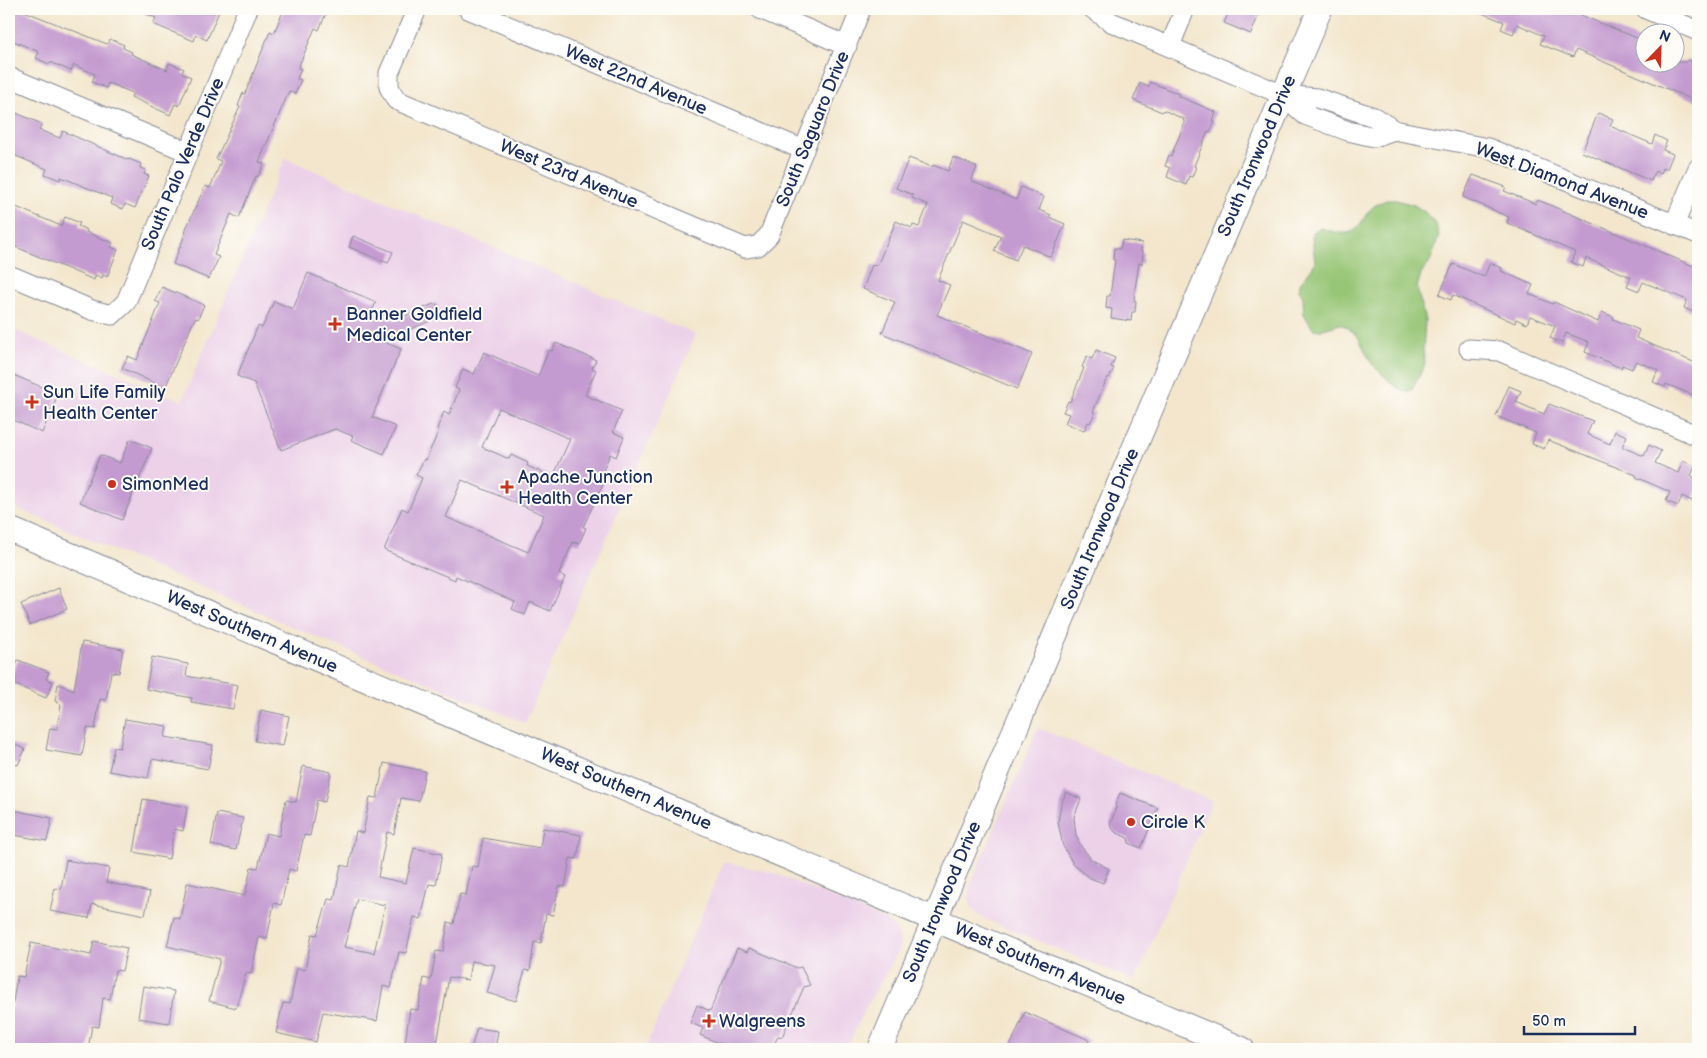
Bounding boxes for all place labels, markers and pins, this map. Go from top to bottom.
place label: Banner Goldfield Medical Center [346,304,482,346]
marker: Banner Goldfield Medical Center [328,317,342,331]
place label: Sun Life Family Health Center [43,382,166,424]
marker: Sun Life Family Health Center [25,395,39,409]
place label: Apache Junction Health Center [518,467,653,509]
place label: SimonMed [122,474,209,495]
marker: SimonMed [106,478,118,490]
marker: Apache Junction Health Center [500,480,514,494]
place label: Circle K [1141,812,1205,833]
marker: Circle K [1125,816,1137,828]
place label: Walgreens [719,1011,805,1032]
marker: Walgreens [703,1015,715,1027]

